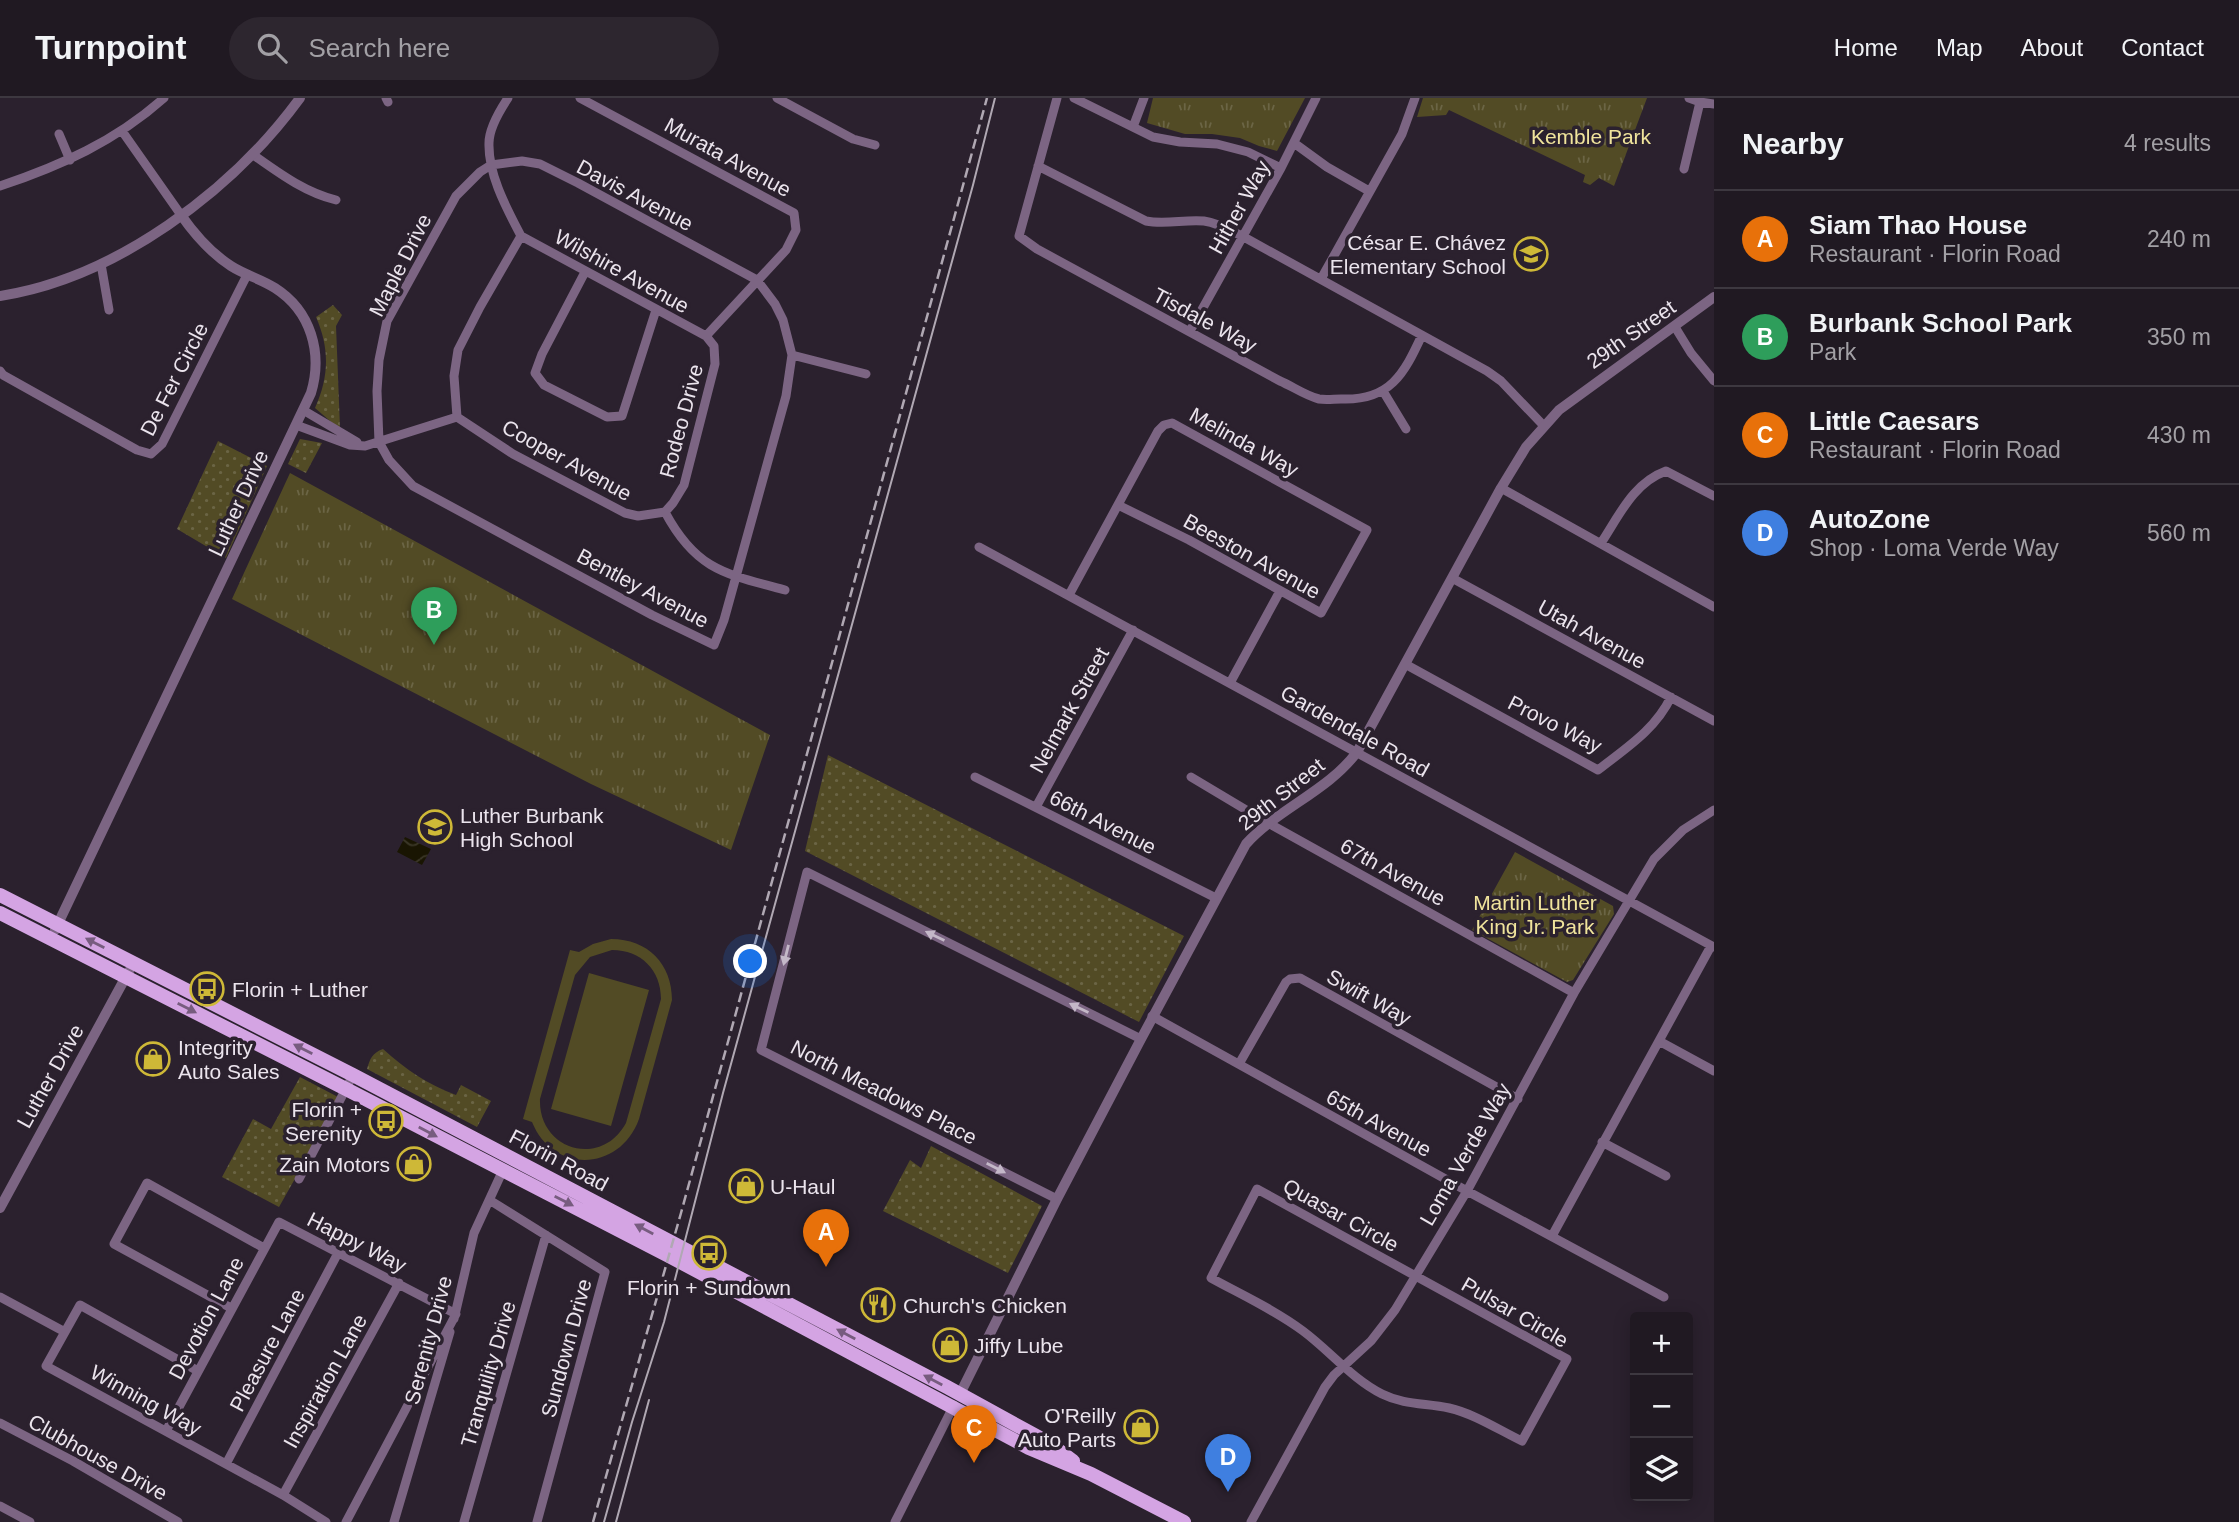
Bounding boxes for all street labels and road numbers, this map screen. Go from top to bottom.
street label: Murata Avenue [661,113,795,201]
street label: Davis Avenue [573,155,697,235]
street label: Hither Way [1204,156,1274,258]
street label: Maple Drive [364,210,436,320]
street label: Wilshire Avenue [551,225,693,317]
street label: Tisdale Way [1149,283,1261,357]
street label: 29th Street [1582,295,1680,373]
street label: De Fer Circle [136,319,212,439]
street label: Rodeo Drive [655,362,707,480]
street label: Melinda Way [1186,403,1303,482]
street label: Cooper Avenue [498,415,636,505]
street label: Luther Drive [203,446,273,560]
street label: Beeston Avenue [1180,509,1324,603]
street label: Bentley Avenue [573,544,713,632]
street label: Utah Avenue [1534,595,1650,673]
street label: Nelmark Street [1025,643,1113,777]
street label: Gardendale Road [1277,681,1433,781]
street label: Provo Way [1504,691,1606,758]
street label: 29th Street [1233,753,1329,835]
street label: 66th Avenue [1046,785,1160,859]
street label: 67th Avenue [1337,834,1449,910]
street label: Swift Way [1323,965,1415,1030]
street label: Luther Drive [12,1020,88,1132]
street label: North Meadows Place [787,1035,981,1149]
street label: Loma Verde Way [1415,1078,1515,1229]
street label: 65th Avenue [1323,1085,1435,1161]
street label: Florin Road [506,1124,612,1196]
street label: Quasar Circle [1279,1174,1403,1256]
street label: Happy Way [304,1207,411,1277]
street label: Devotion Lane [164,1253,248,1383]
street label: Pulsar Circle [1458,1272,1572,1352]
street label: Serenity Drive [400,1273,456,1407]
street label: Sundown Drive [536,1276,596,1420]
street label: Pleasure Lane [225,1285,309,1415]
street label: Tranquility Drive [456,1298,520,1450]
street label: Inspiration Lane [279,1310,371,1452]
street label: Winning Way [87,1360,206,1440]
street label: Clubhouse Drive [25,1409,171,1505]

